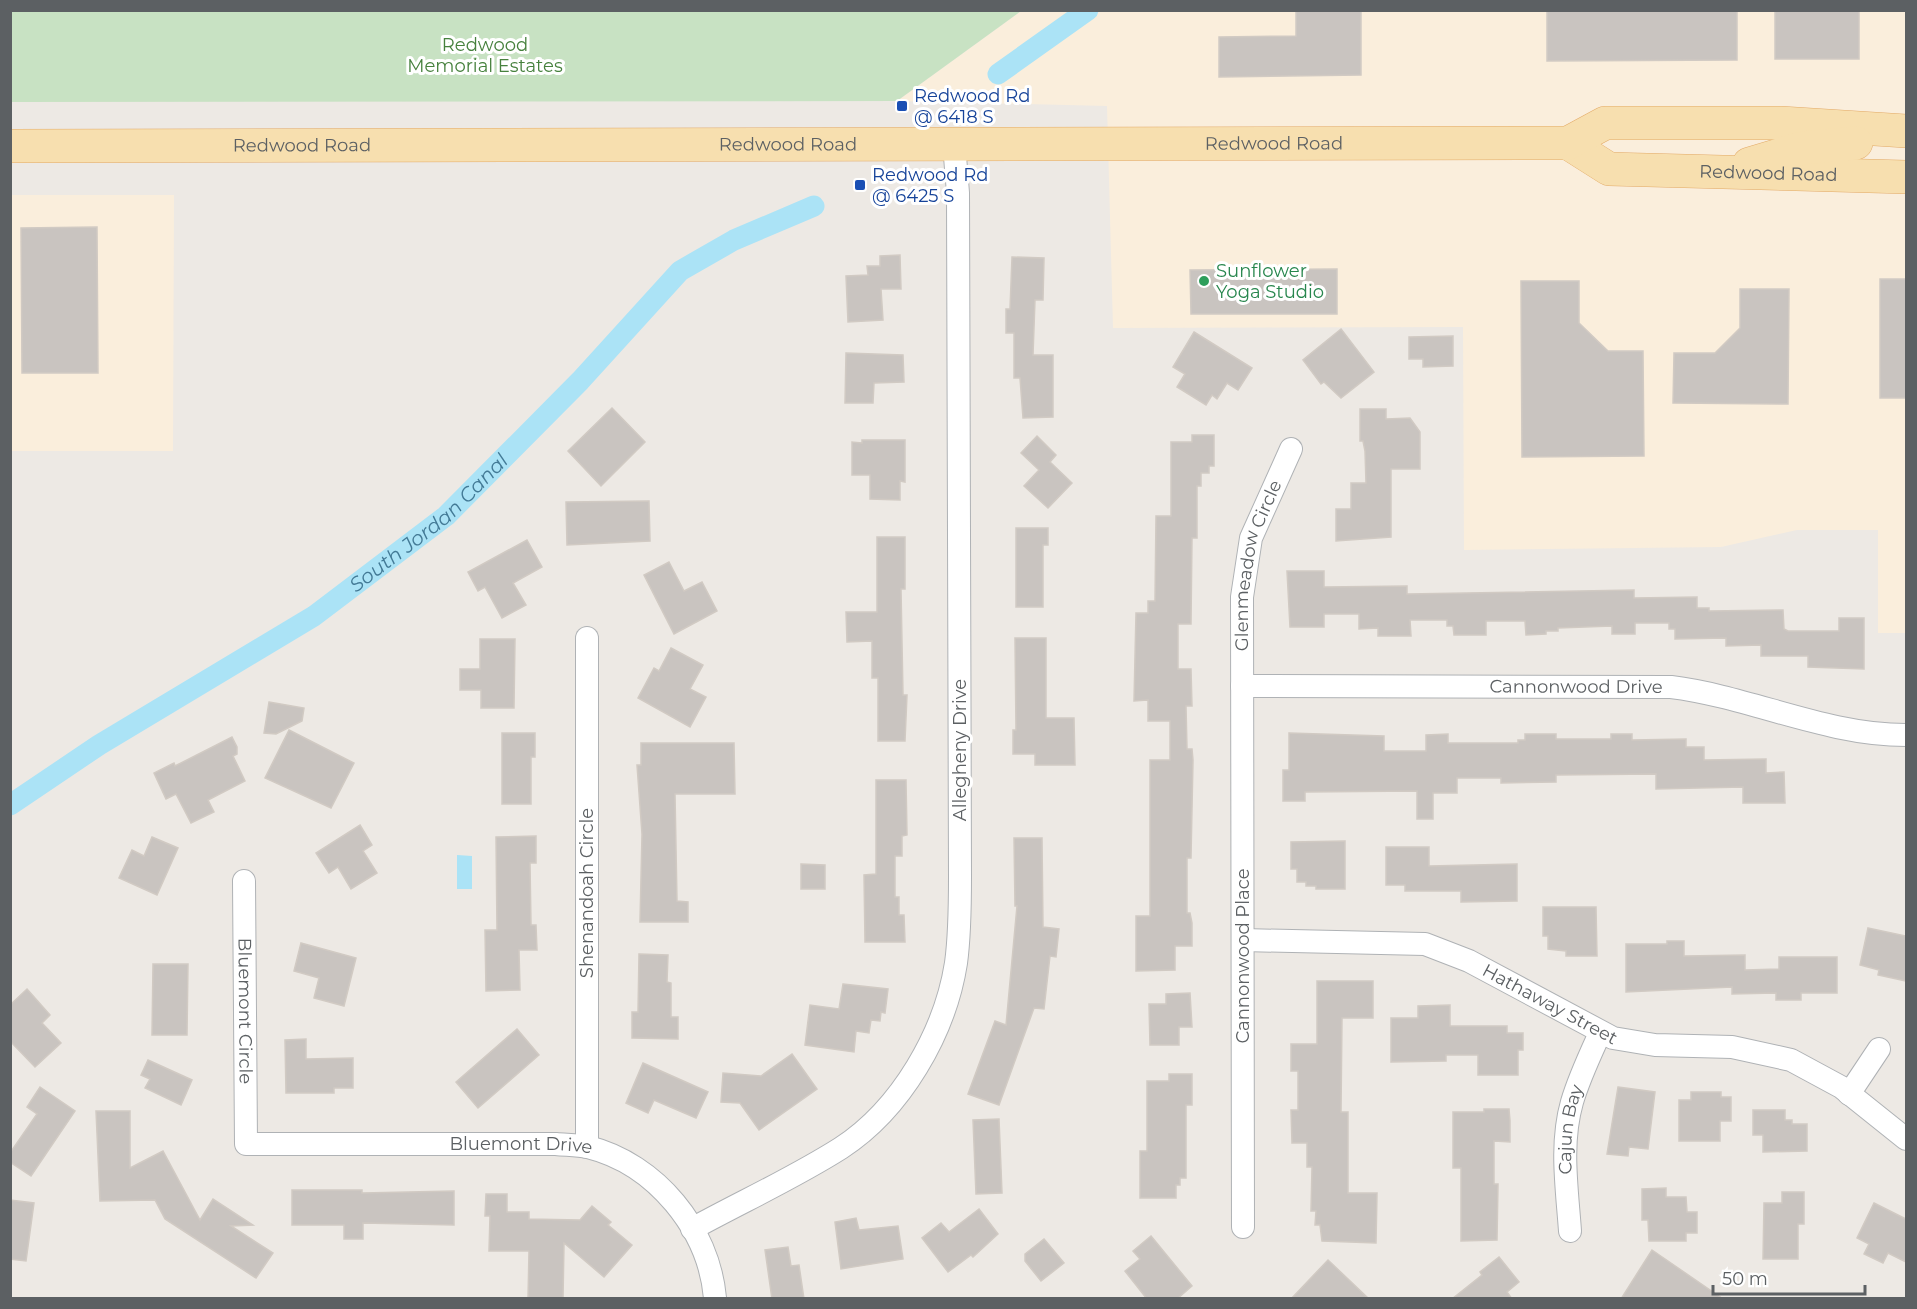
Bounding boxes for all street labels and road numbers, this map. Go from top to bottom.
street label: Redwood Road [1205,132,1343,155]
street label: Redwood Road [719,133,857,156]
street label: Redwood Road [233,134,371,157]
street label: Redwood Road [1699,160,1838,186]
street label: Glenmeadow Circle [1231,476,1287,651]
street label: Cannonwood Drive [1489,676,1663,698]
street label: Allegheny Drive [949,679,971,821]
street label: Shenandoah Circle [576,808,598,978]
street label: Cannonwood Place [1232,868,1254,1044]
street label: Bluemont Circle [233,938,257,1084]
street label: Hathaway Street [1479,959,1621,1049]
street label: Cajun Bay [1554,1081,1588,1175]
street label: Bluemont Drive [449,1133,595,1159]

